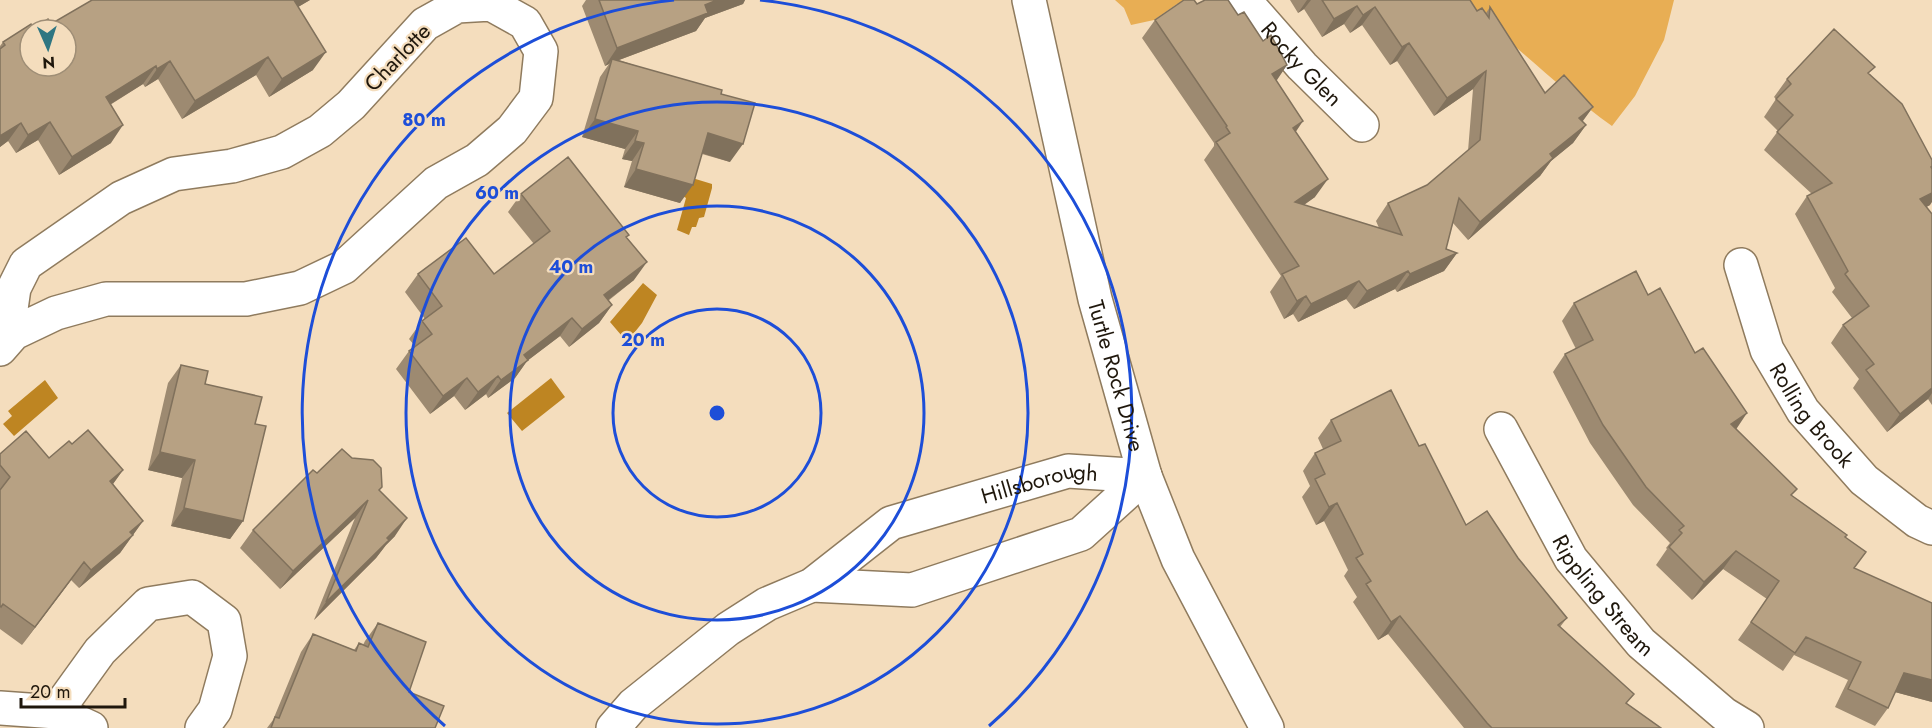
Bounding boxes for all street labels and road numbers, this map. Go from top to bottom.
street label: Rocky Glen [1254,14,1350,113]
street label: Charlotte [356,16,438,98]
street label: Turtle Rock Drive [1080,296,1153,455]
street label: Rolling Brook [1762,357,1862,475]
street label: Hillsborough [977,454,1099,512]
street label: Rippling Stream [1545,529,1661,664]

